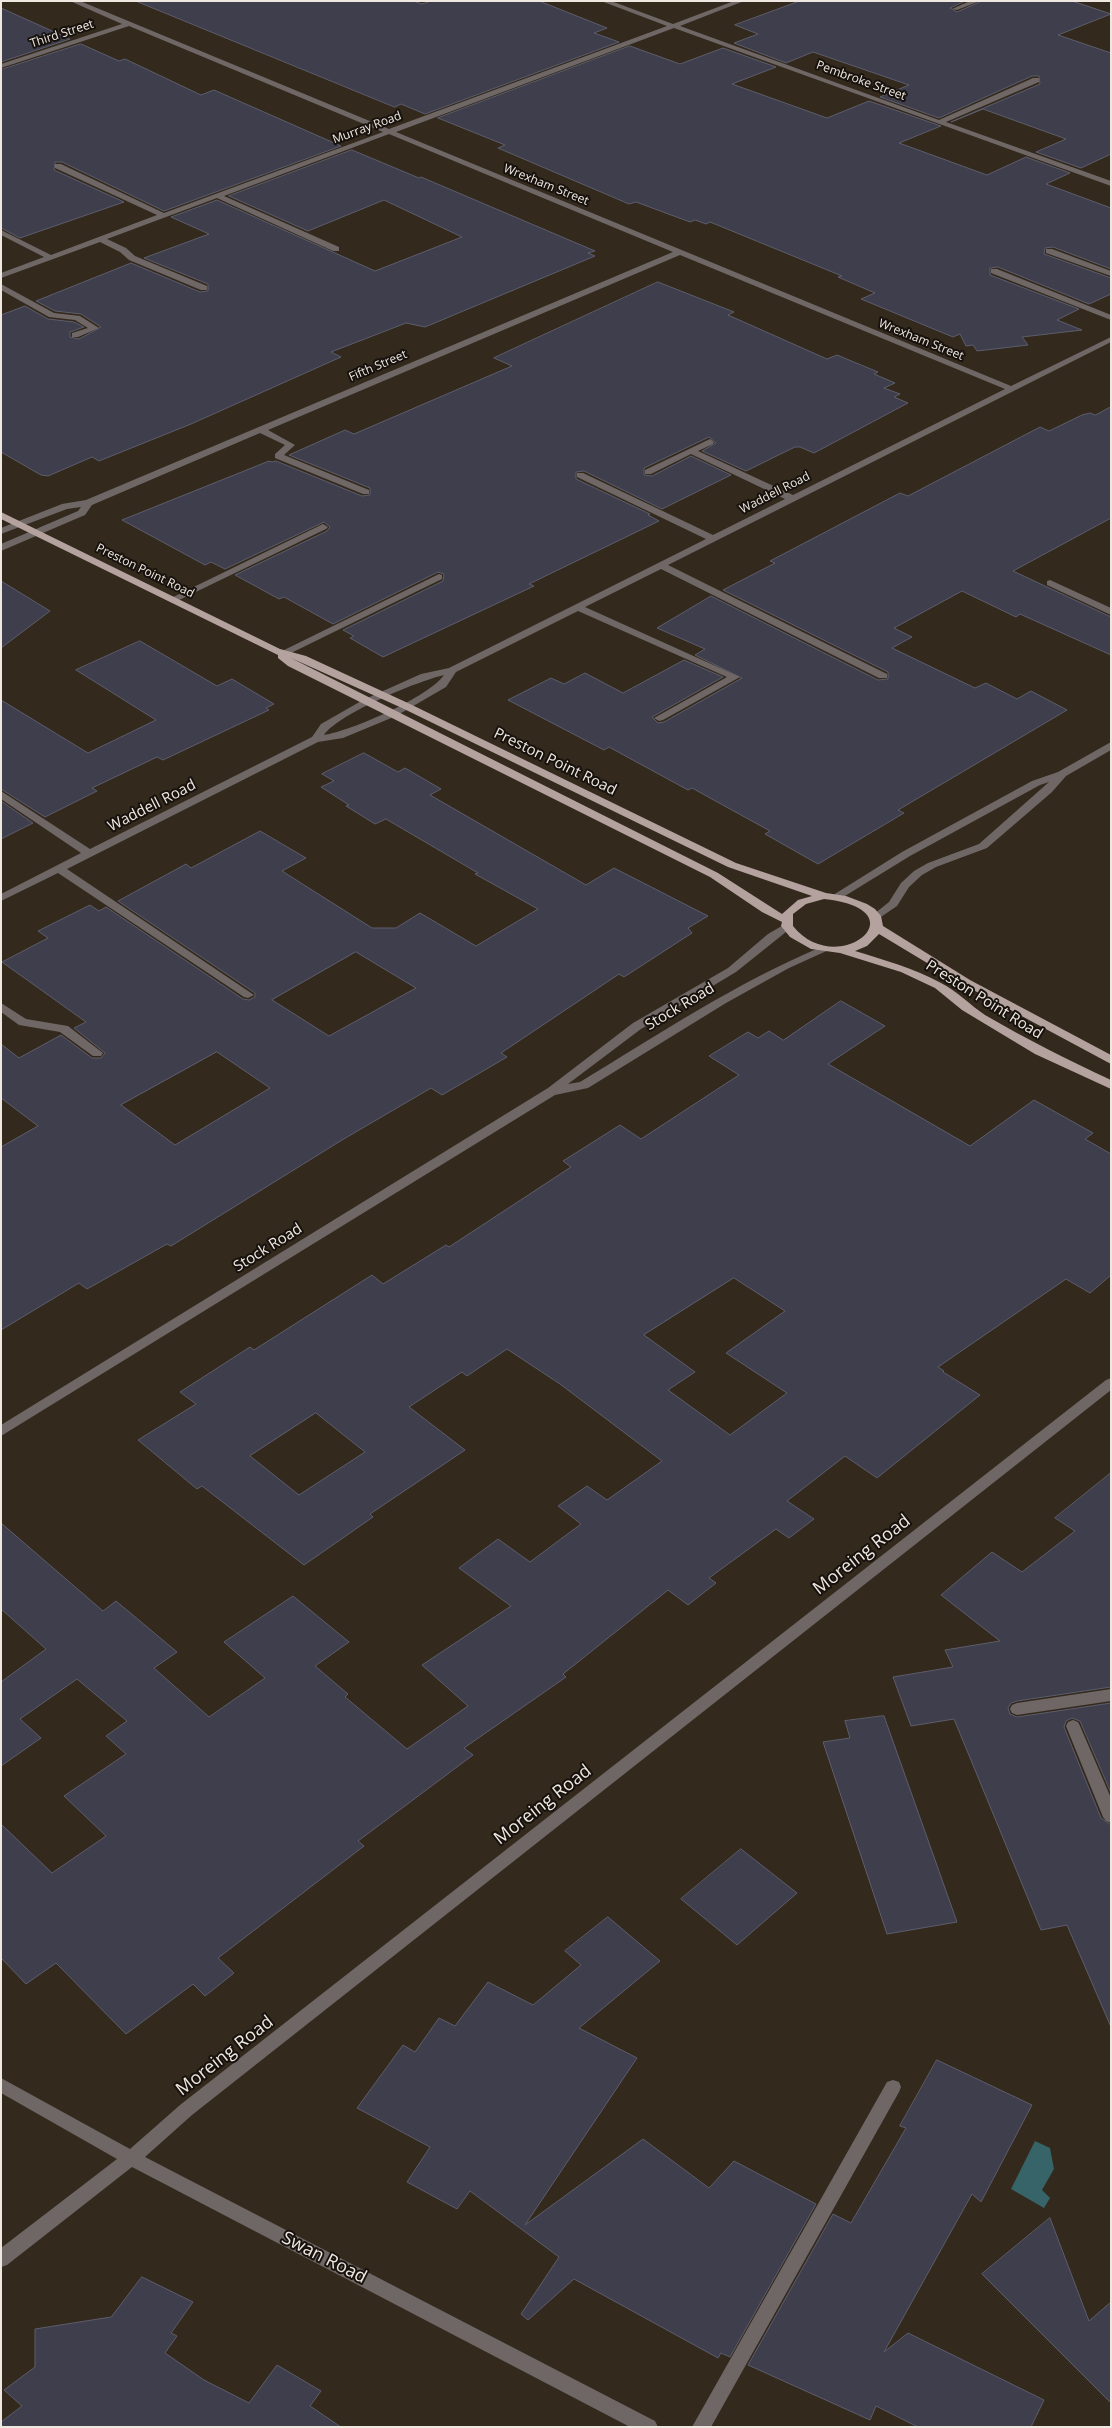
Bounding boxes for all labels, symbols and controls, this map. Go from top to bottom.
street label: Third Street [28,17,96,51]
street label: Pembroke Street [814,58,908,104]
street label: Murray Road [331,109,403,147]
street label: Wrexham Street [501,161,591,209]
street label: Wrexham Street [876,316,966,364]
street label: Fifth Street [347,347,409,385]
street label: Waddell Road [737,469,813,517]
street label: Preston Point Road [94,541,196,601]
street label: Preston Point Road [491,724,619,800]
street label: Waddell Road [105,776,199,836]
street label: Preston Point Road [922,957,1046,1043]
street label: Stock Road [642,979,718,1035]
street label: Stock Road [230,1220,306,1276]
street label: Moreing Road [809,1510,915,1600]
street label: Moreing Road [490,1760,596,1850]
street label: Moreing Road [172,2011,278,2101]
street label: Swan Road [278,2227,370,2289]

